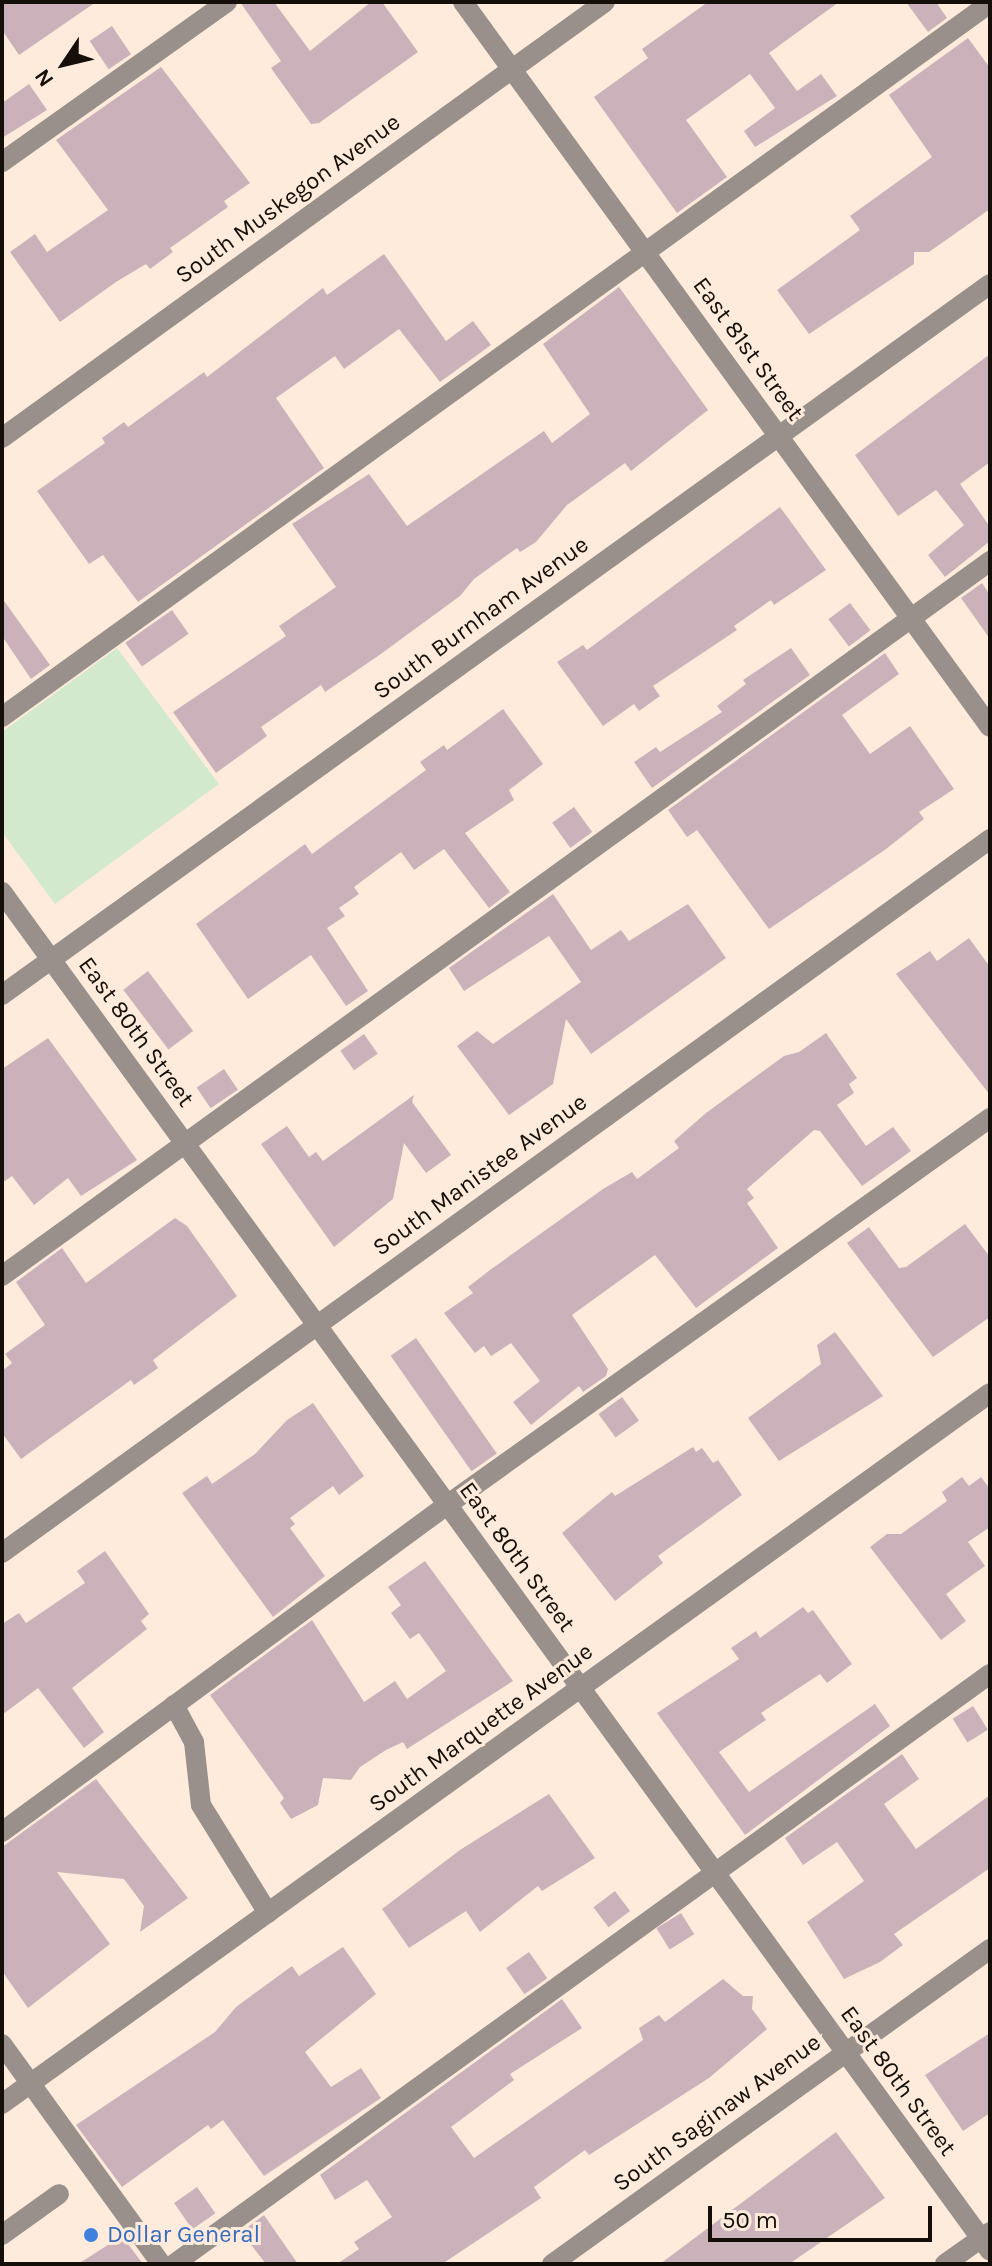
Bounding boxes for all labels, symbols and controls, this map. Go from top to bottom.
north arrow [24,24,104,104]
text: N [29,64,60,92]
street label: South Muskegon Avenue [170,108,406,290]
street label: East 81st Street [686,272,810,426]
street label: South Burnham Avenue [368,530,594,706]
street label: East 80th Street [72,951,200,1113]
street label: South Manistee Avenue [367,1088,593,1262]
street label: East 80th Street [453,1476,581,1638]
street label: South Marquette Avenue [364,1637,598,1819]
street label: East 80th Street [834,2000,962,2162]
street label: South Saginaw Avenue [608,2028,826,2198]
scale bar [712,2190,936,2240]
text: 50 m [722,2206,778,2234]
place label: Dollar General [107,2221,260,2249]
marker: Dollar General [82,2226,100,2244]

